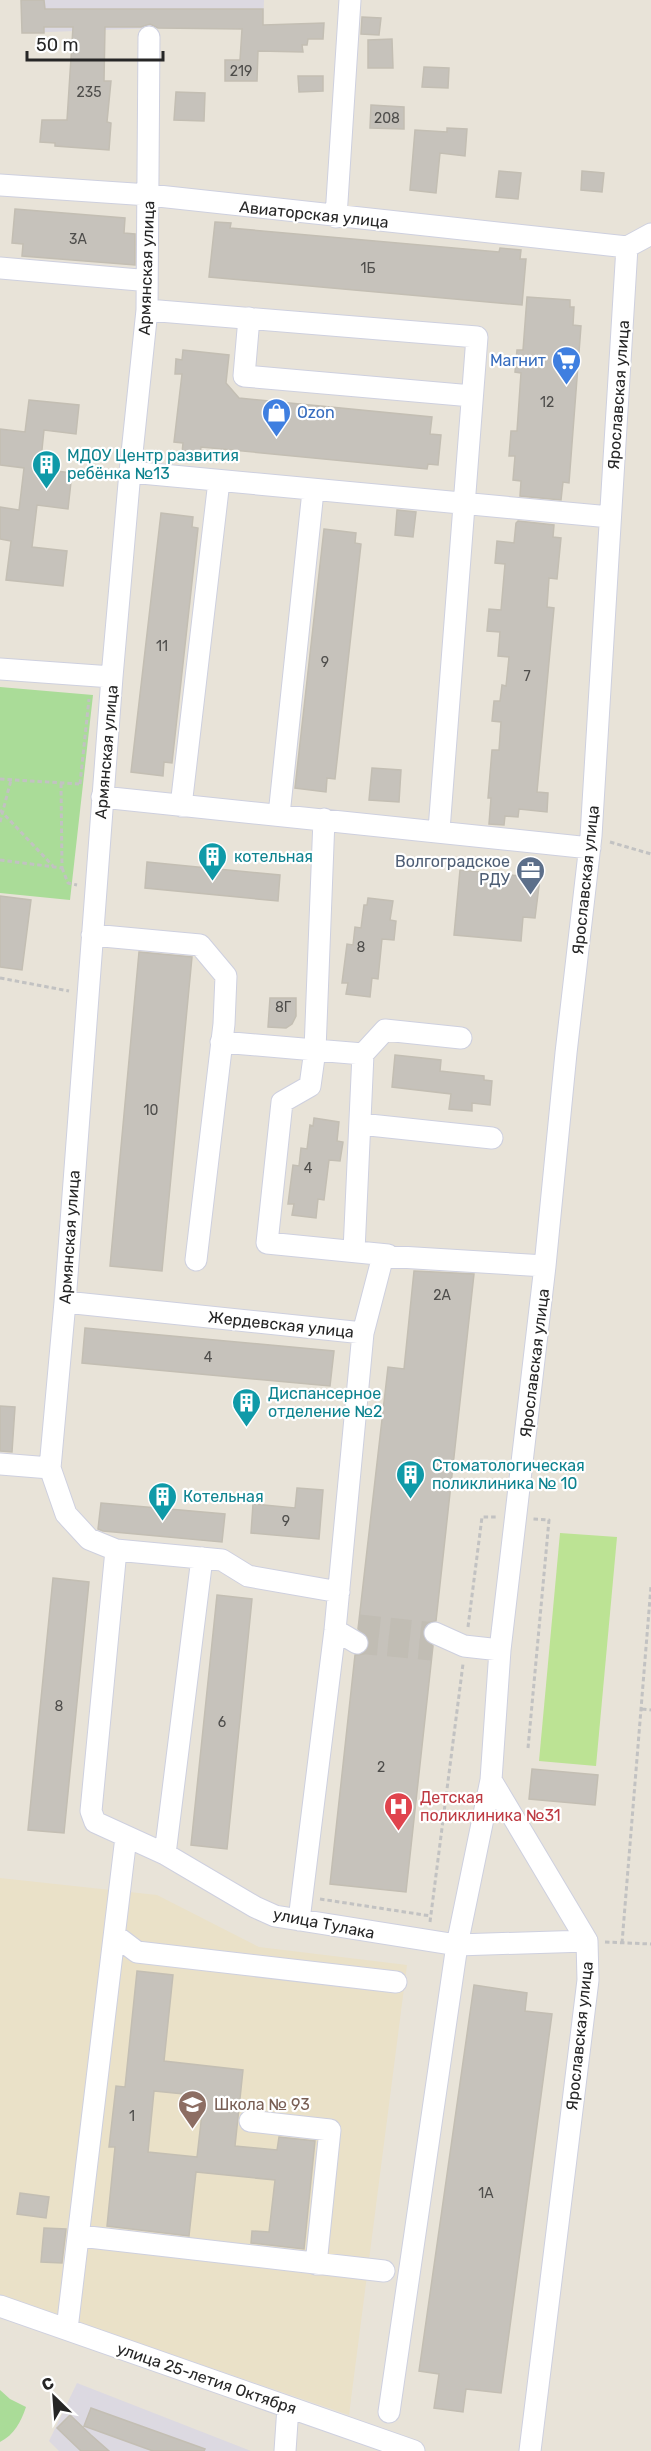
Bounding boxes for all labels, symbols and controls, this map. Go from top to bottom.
scale bar [27,24,164,62]
text: 50 m [36,34,79,56]
house number: 219 [230,63,252,80]
house number: 235 [77,84,101,101]
house number: 208 [374,110,400,127]
street label: Авиаторская улица [238,197,390,232]
street label: Армянская улица [135,200,158,336]
house number: 3А [69,231,88,248]
house number: 1Б [361,260,376,277]
street label: Ярославская улица [604,320,633,471]
supermarket icon: Магнит [551,344,583,386]
place label: Магнит [490,351,546,370]
house number: 12 [540,394,554,411]
shop icon: Ozon [260,396,292,438]
place label: Ozon [297,403,335,422]
place label: МДОУ Центр развития ребёнка №13 [67,446,239,483]
building icon: МДОУ Центр развития ребёнка №13 [30,448,62,490]
house number: 11 [156,638,168,655]
house number: 9 [321,654,329,671]
house number: 7 [523,668,531,685]
street label: Армянская улица [91,684,122,820]
street label: Ярославская улица [568,804,603,956]
building icon: котельная [197,840,229,882]
place label: котельная [234,847,313,866]
place label: Волгоградское РДУ [395,852,511,889]
office icon: Волгоградское РДУ [515,854,547,896]
house number: 8 [357,939,366,956]
house number: 8Г [275,999,292,1016]
house number: 10 [144,1102,159,1119]
house number: 4 [304,1160,313,1177]
street label: Армянская улица [55,1169,84,1305]
house number: 2А [433,1287,451,1304]
street label: Ярославская улица [516,1287,553,1439]
street label: Жердевская улица [207,1307,355,1342]
house number: 4 [204,1349,213,1366]
place label: Диспансерное отделение №2 [268,1384,382,1421]
building icon: Диспансерное отделение №2 [231,1386,263,1428]
place label: Стоматологическая поликлиника № 10 [432,1456,585,1493]
building icon: Стоматологическая поликлиника № 10 [395,1458,427,1500]
building icon: Котельная [146,1480,178,1522]
place label: Котельная [183,1487,264,1506]
house number: 9 [282,1513,290,1530]
house number: 8 [55,1698,64,1715]
house number: 6 [218,1714,226,1731]
house number: 2 [377,1759,385,1776]
place label: Детская поликлиника №31 [420,1788,561,1825]
hospital icon: Детская поликлиника №31 [383,1790,415,1832]
street label: улица Тулака [272,1904,376,1943]
street label: Ярославская улица [562,1960,597,2112]
school or university icon: Школа № 93 [177,2088,209,2130]
place label: Школа № 93 [214,2095,310,2114]
house number: 1 [129,2108,135,2125]
house number: 1А [478,2185,494,2202]
street label: улица 25-летия Октября [114,2339,299,2418]
north arrow [24,2367,84,2427]
text: С [39,2373,57,2395]

